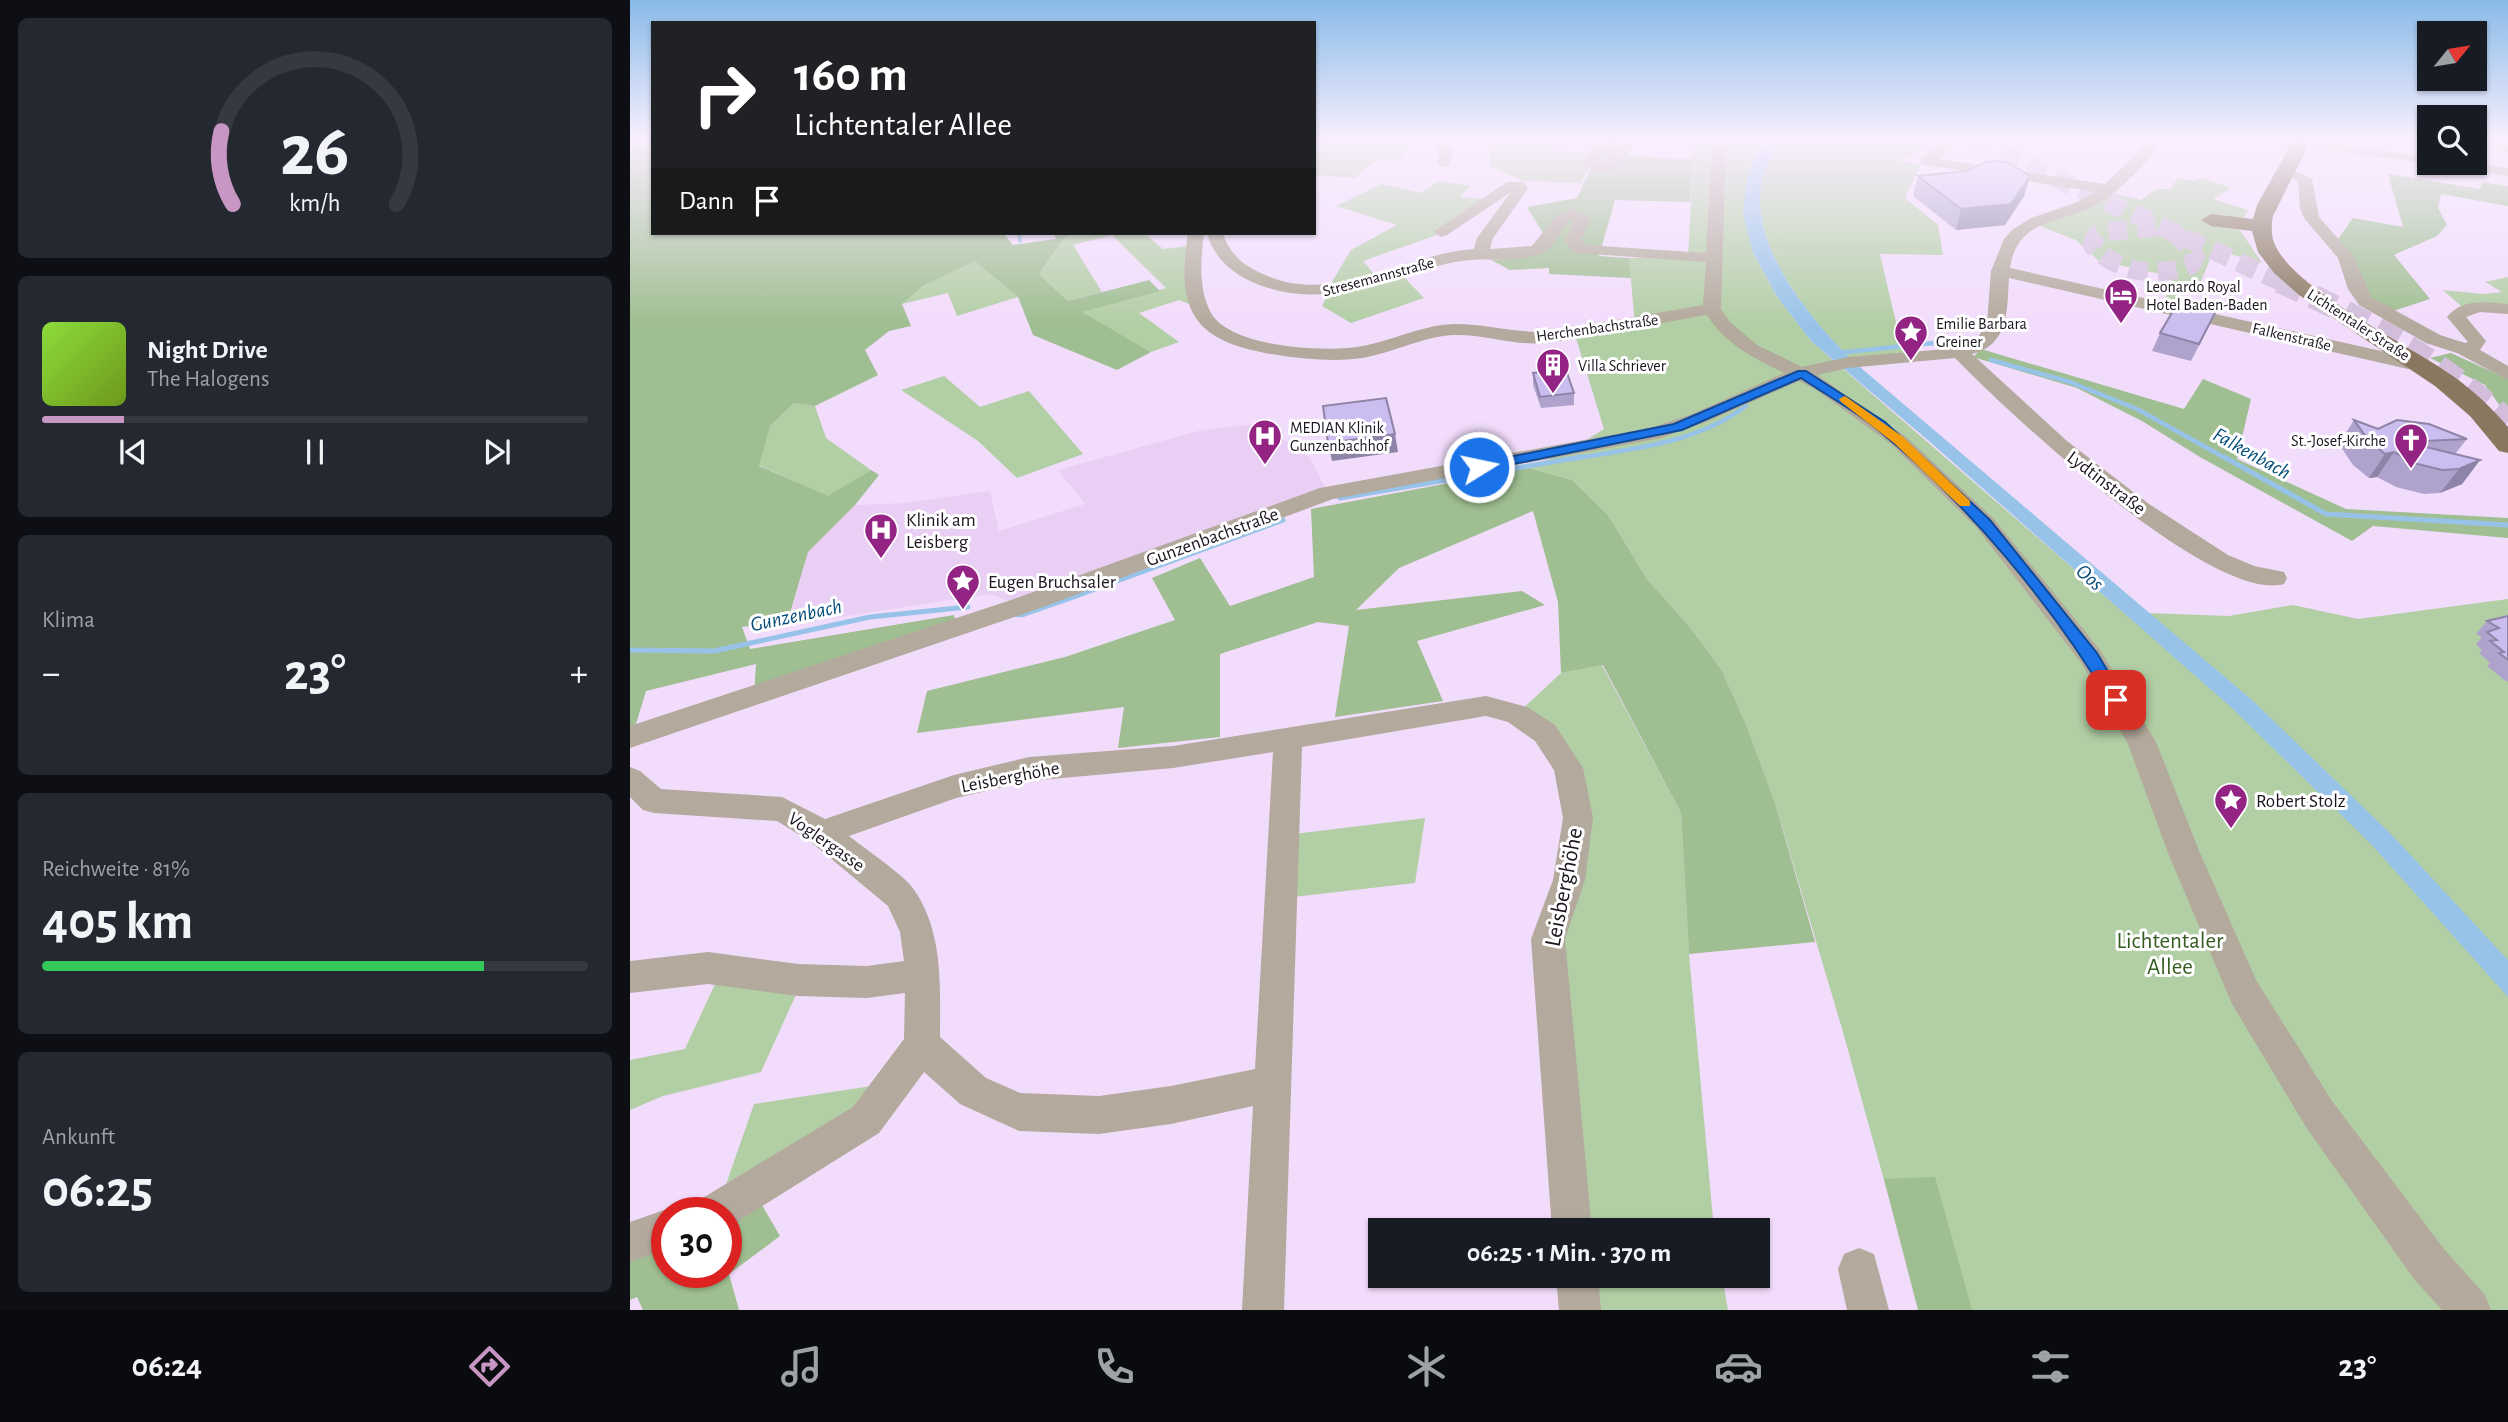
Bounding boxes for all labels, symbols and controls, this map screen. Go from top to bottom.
north arrow [2417,21,2487,91]
map controls [2417,21,2487,175]
icon: right [679,49,770,140]
text: 160 m [794,51,908,100]
button: search [2417,105,2487,175]
text: Lichtentaler Allee [794,109,1012,141]
text: 26 [280,117,350,190]
icon: arrive [748,182,786,220]
text: Dann [679,188,734,214]
text: km/h [289,191,341,216]
street label: Stresemannstraße [1321,254,1436,300]
hotel icon: Leonardo Royal Hotel Baden-Baden [2102,276,2140,325]
place label: Leonardo Royal Hotel Baden-Baden [2146,279,2268,313]
street label: Lichtentaler Straße [2304,286,2412,364]
street label: Herchenbachstraße [1535,312,1659,344]
place icon: Emilie Barbara Greiner [1892,313,1930,362]
place label: Emilie Barbara Greiner [1936,316,2027,350]
street label: Falkenstraße [2251,320,2333,354]
text: Night Drive [147,337,268,363]
building icon: Villa Schriever [1534,346,1572,395]
place label: Villa Schriever [1578,358,1667,374]
text: The Halogens [147,368,269,391]
hospital icon: MEDIAN Klinik Gunzenbachhof [1246,417,1284,466]
place label: MEDIAN Klinik Gunzenbachhof [1290,420,1389,454]
church icon: St.-Josef-Kirche [2392,421,2430,470]
water label: Falkenbach [2209,424,2294,483]
position arrow [1442,430,1516,504]
icon: previous [114,433,152,471]
icon: pause [296,433,334,471]
icon: next [478,433,516,471]
place label: St.-Josef-Kirche [2291,433,2386,449]
street label: Lydtinstraße [2063,448,2149,519]
street label: Gunzenbachstraße [1144,505,1281,570]
hospital icon: Klinik am Leisberg [862,511,900,560]
place label: Klinik am Leisberg [906,511,976,552]
water label: Oos [2072,560,2107,595]
place icon: Eugen Bruchsaler [944,562,982,611]
place label: Eugen Bruchsaler [988,573,1116,592]
water label: Gunzenbach [748,596,844,635]
text: Klima [42,609,95,632]
text: 23° [284,647,346,699]
text: − [42,655,60,693]
text: + [570,655,588,693]
pin [2086,670,2146,730]
icon: arrive [2097,681,2135,719]
street label: Leisberghöhe [959,759,1061,796]
place icon: Robert Stolz [2212,781,2250,830]
place label: Robert Stolz [2256,792,2346,811]
street label: Voglergasse [784,809,868,875]
street label: Leisberghöhe [1542,826,1587,949]
text: Reichweite · 81% [42,858,190,881]
text: 405 km [42,896,193,948]
park label: Lichtentaler Allee [2116,930,2224,979]
text: Ankunft [42,1126,115,1149]
text: 06:25 [42,1164,153,1216]
speed limit sign: 30 [651,1197,742,1288]
text: 06:25 · 1 Min. · 370 m [1467,1240,1671,1266]
icon: directions [465,1342,514,1391]
icon: music [777,1342,826,1391]
icon: phone [1090,1342,1139,1391]
icon: climate [1402,1342,1451,1391]
icon: car [1714,1342,1763,1391]
icon: filters [2026,1342,2075,1391]
text: 06:24 [132,1350,202,1382]
text: 23° [2338,1350,2376,1382]

